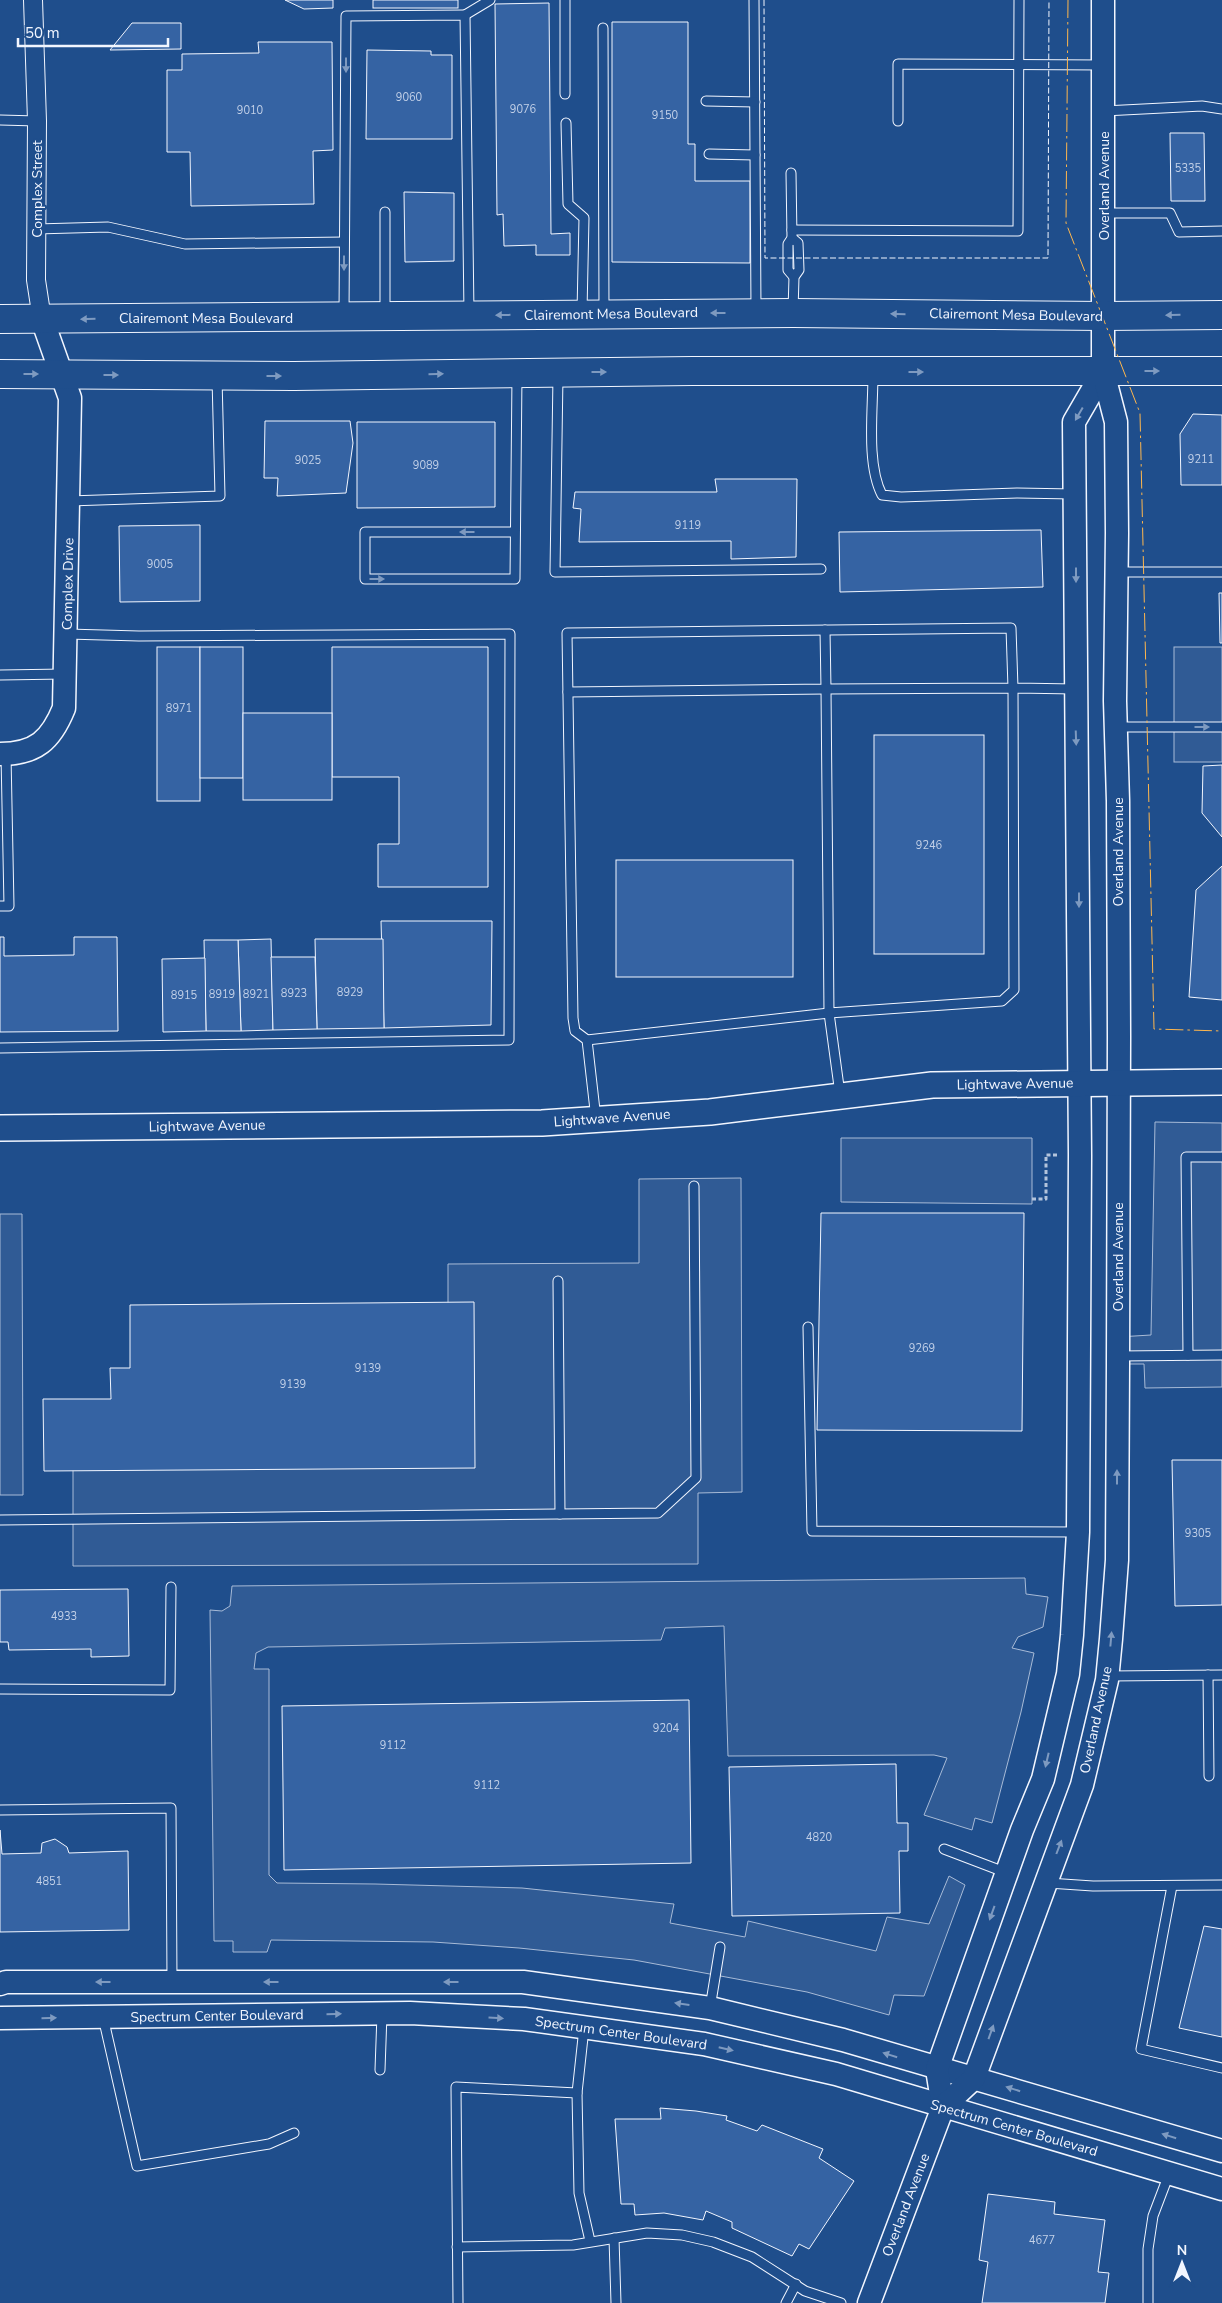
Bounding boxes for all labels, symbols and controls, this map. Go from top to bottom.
scale bar [18,15,168,47]
text: 50 m [25,23,60,43]
one-way arrow [342,57,350,73]
house number: 9060 [396,90,423,105]
house number: 9076 [510,102,537,117]
house number: 9010 [237,103,264,118]
house number: 9150 [652,108,679,123]
street label: Overland Avenue [1095,131,1114,241]
street label: Complex Street [28,140,47,238]
house number: 5335 [1175,161,1202,176]
one-way arrow [340,255,348,271]
street label: Clairemont Mesa Boulevard [524,303,698,325]
street label: Clairemont Mesa Boulevard [929,304,1103,326]
street label: Clairemont Mesa Boulevard [119,309,293,328]
one-way arrow [710,309,726,317]
one-way arrow [890,309,906,317]
one-way arrow [495,311,511,319]
one-way arrow [1165,312,1181,320]
one-way arrow [80,315,96,323]
one-way arrow [591,367,607,375]
one-way arrow [1144,367,1160,375]
one-way arrow [909,368,925,376]
one-way arrow [429,369,445,377]
one-way arrow [24,371,40,379]
one-way arrow [104,371,120,379]
one-way arrow [266,372,282,380]
one-way arrow [1075,407,1083,422]
house number: 9211 [1188,452,1214,467]
house number: 9025 [295,453,322,468]
house number: 9089 [413,458,439,473]
house number: 9119 [675,518,701,533]
one-way arrow [458,528,474,536]
street label: Complex Drive [58,538,78,630]
house number: 9005 [147,557,174,572]
one-way arrow [1072,568,1080,584]
one-way arrow [370,575,386,583]
house number: 8971 [166,701,192,716]
one-way arrow [1194,723,1210,731]
one-way arrow [1073,730,1081,746]
street label: Overland Avenue [1109,797,1128,907]
house number: 9246 [916,838,943,853]
one-way arrow [1075,893,1083,909]
house number: 8929 [337,985,363,1000]
house number: 8923 [281,986,307,1001]
house number: 8919 [209,987,235,1002]
house number: 8921 [243,987,269,1002]
house number: 8915 [171,988,198,1003]
street label: Lightwave Avenue [956,1073,1074,1095]
street label: Lightwave Avenue [553,1104,671,1132]
street label: Lightwave Avenue [148,1115,266,1137]
street label: Overland Avenue [1109,1202,1128,1312]
house number: 9269 [909,1341,935,1356]
house number: 9139 [355,1361,381,1376]
house number: 9139 [280,1377,306,1392]
one-way arrow [1113,1469,1121,1485]
house number: 9305 [1185,1526,1212,1541]
house number: 4933 [51,1609,77,1624]
one-way arrow [1107,1631,1115,1647]
street label: Overland Avenue [1075,1665,1117,1775]
house number: 9204 [653,1721,680,1736]
house number: 9112 [380,1738,406,1753]
one-way arrow [1043,1753,1051,1768]
house number: 9112 [474,1778,500,1793]
house number: 4820 [806,1830,833,1845]
one-way arrow [1056,1839,1063,1854]
house number: 4851 [36,1874,62,1889]
one-way arrow [988,1906,996,1921]
one-way arrow [94,1978,110,1986]
one-way arrow [262,1978,278,1986]
one-way arrow [442,1978,458,1986]
one-way arrow [673,2000,689,2008]
street label: Spectrum Center Boulevard [130,2005,304,2027]
one-way arrow [326,2010,342,2018]
street label: Spectrum Center Boulevard [534,2012,708,2054]
one-way arrow [41,2014,57,2022]
one-way arrow [488,2014,504,2022]
one-way arrow [987,2024,995,2039]
one-way arrow [719,2045,734,2053]
one-way arrow [883,2050,898,2058]
one-way arrow [1005,2085,1020,2093]
street label: Spectrum Center Boulevard [928,2095,1100,2161]
one-way arrow [1161,2131,1176,2139]
street label: Overland Avenue [878,2151,934,2259]
house number: 4677 [1029,2233,1055,2248]
north arrow [1157,2238,1207,2288]
text: N [1177,2241,1187,2260]

